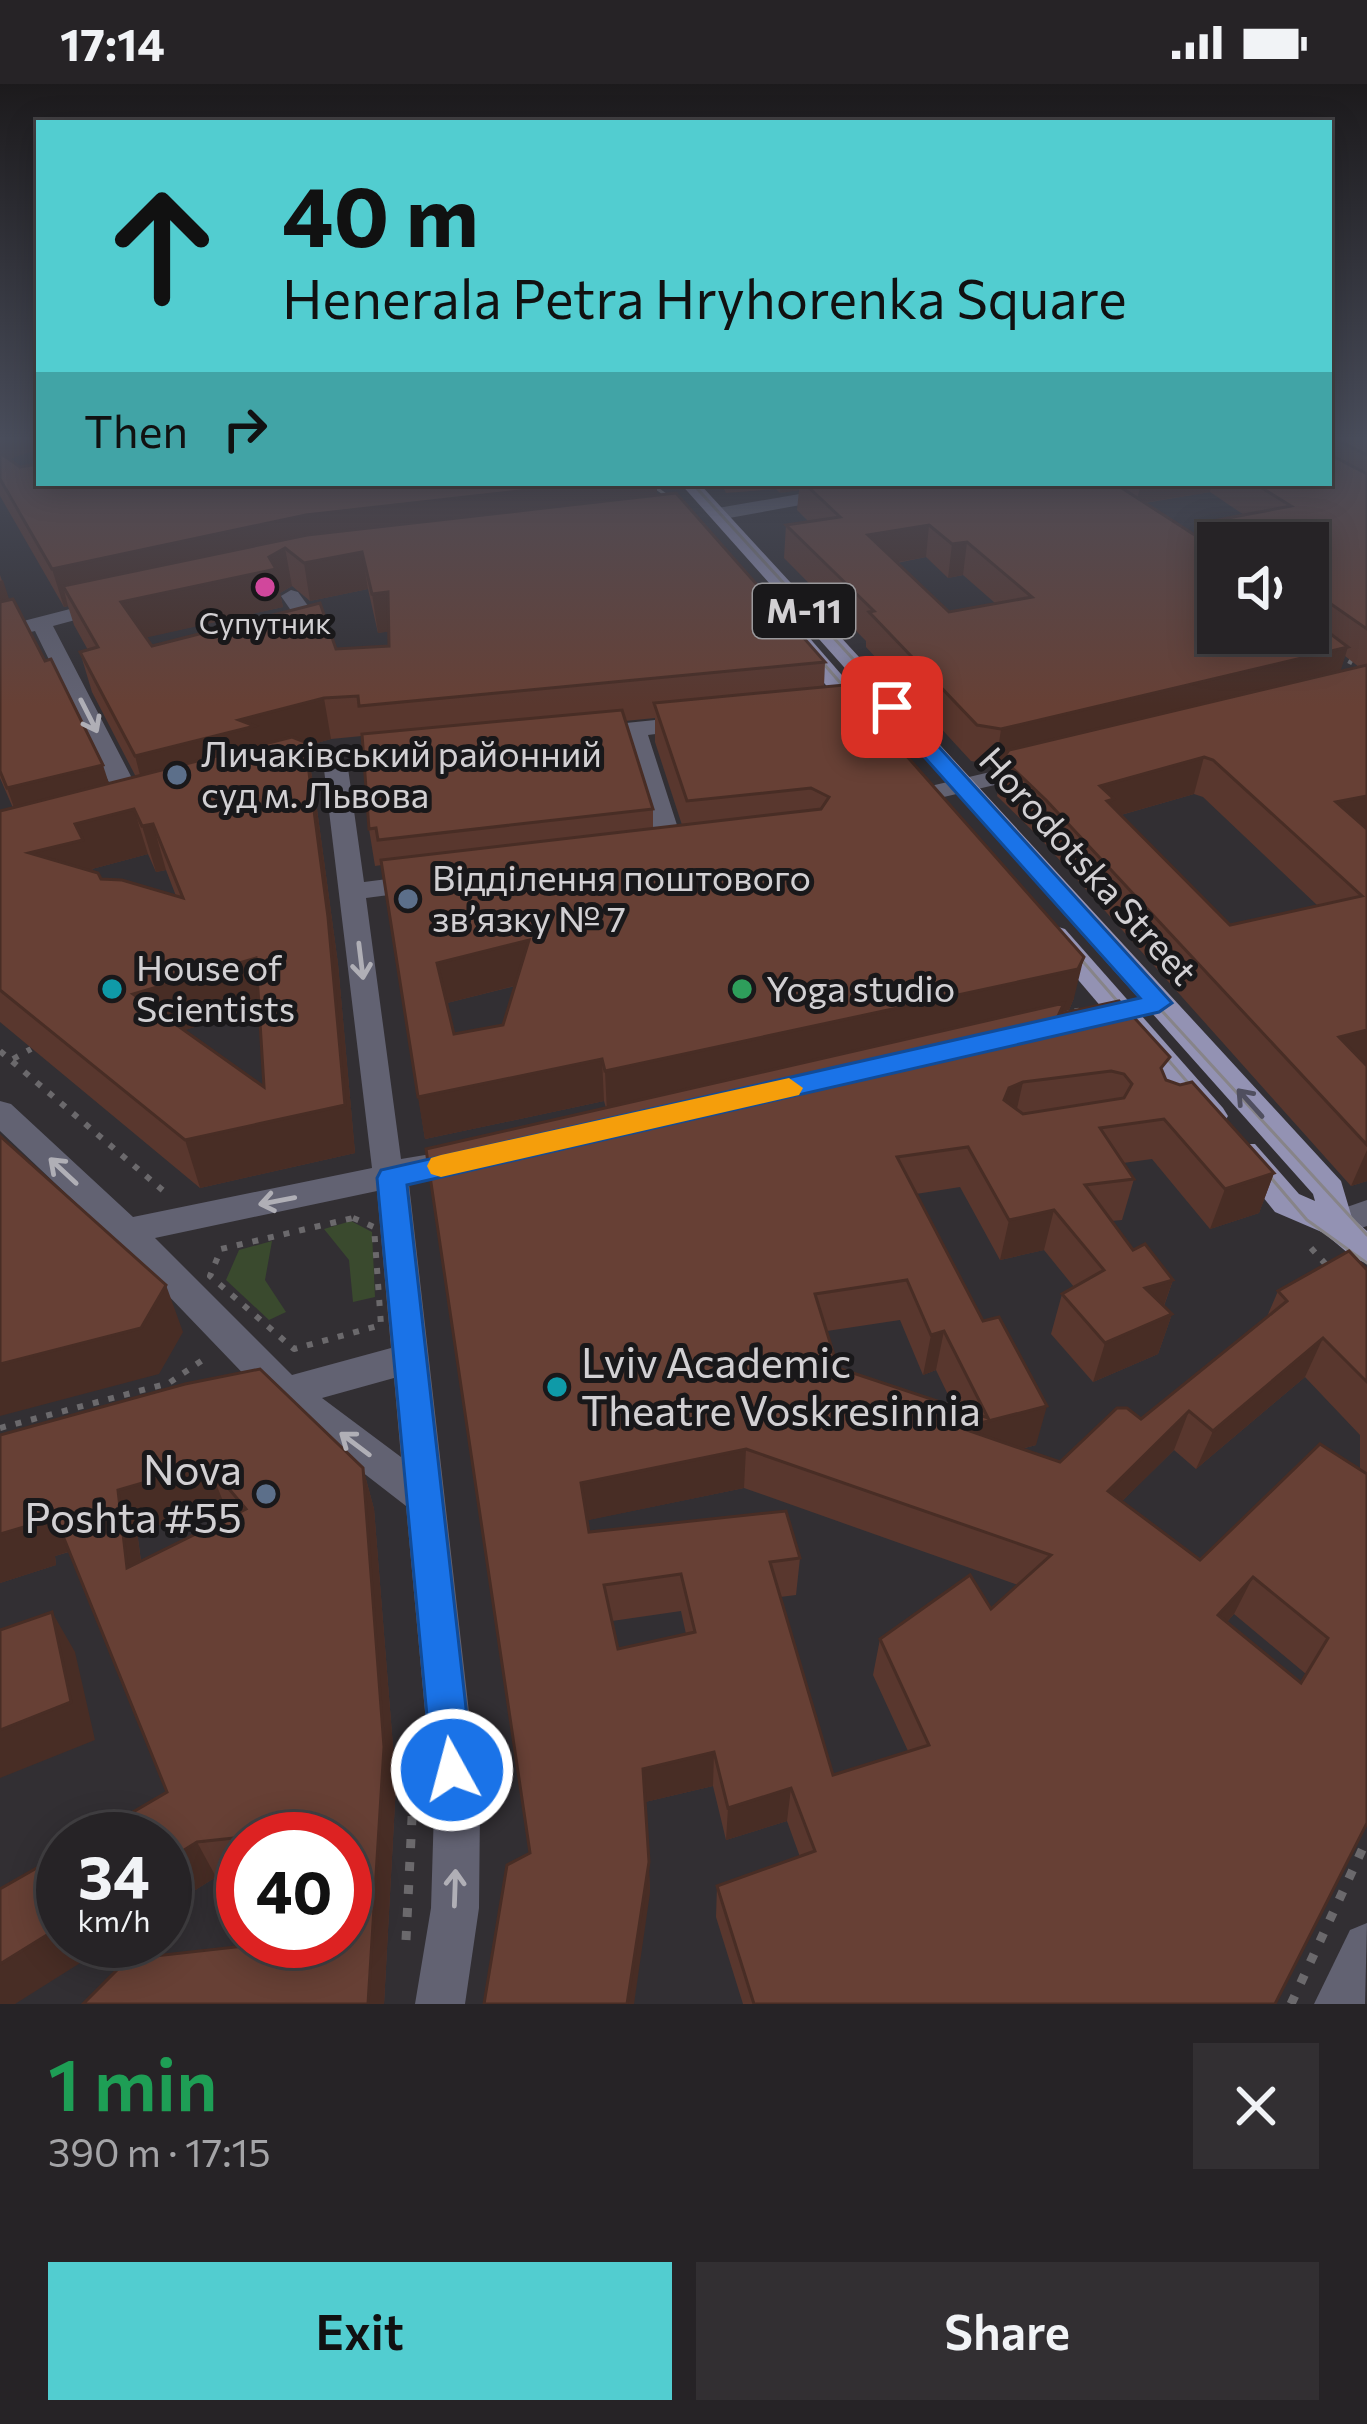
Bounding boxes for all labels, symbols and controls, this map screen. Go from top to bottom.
text: 17:14 [60,15,165,70]
text: 40 m [282,162,479,264]
icon: ahead [84,168,240,324]
text: Henerala Petra Hryhorenka Square [282,264,1127,330]
icon: right [212,396,278,462]
text: Then [84,402,188,457]
map controls [1197,522,1329,654]
button: sound [1197,522,1329,654]
marker: Супутник [252,574,278,600]
road number: М-11 [753,584,855,638]
place label: Супутник [199,603,331,640]
pin [841,656,943,758]
icon: arrive [859,674,925,740]
one-way arrow [79,698,102,734]
place label: Личаківський районний суд м. Львова [201,730,602,815]
street label: Horodotska Street [971,737,1208,992]
marker: Личаківський районний суд м. Львова [164,762,190,788]
place label: Відділення поштового зв’язку № 7 [432,854,811,939]
marker: Відділення поштового зв’язку № 7 [395,886,421,912]
one-way arrow [350,940,372,979]
place label: House of Scientists [136,944,295,1029]
place label: Yoga studio [766,965,955,1009]
marker: House of Scientists [99,976,125,1002]
marker: Yoga studio [729,976,755,1002]
one-way arrow [1237,1089,1264,1119]
one-way arrow [49,1158,79,1186]
one-way arrow [258,1191,297,1213]
place label: Lviv Academic Theatre Voskresinnia [581,1335,981,1435]
marker: Lviv Academic Theatre Voskresinnia [544,1374,570,1400]
one-way arrow [339,1431,371,1457]
place label: Nova Poshta #55 [24,1442,242,1542]
marker: Nova Poshta #55 [253,1481,279,1507]
position arrow [389,1707,515,1833]
speed limit sign: 40 [216,1812,372,1968]
text: 34 [78,1838,150,1911]
one-way arrow [444,1869,467,1908]
text: km/h [78,1901,150,1938]
text: 1 min [48,2038,218,2126]
button: close [1193,2043,1319,2169]
text: 390 m · 17:15 [48,2127,271,2175]
button: Exit [48,2262,672,2400]
button: Share [696,2262,1319,2400]

